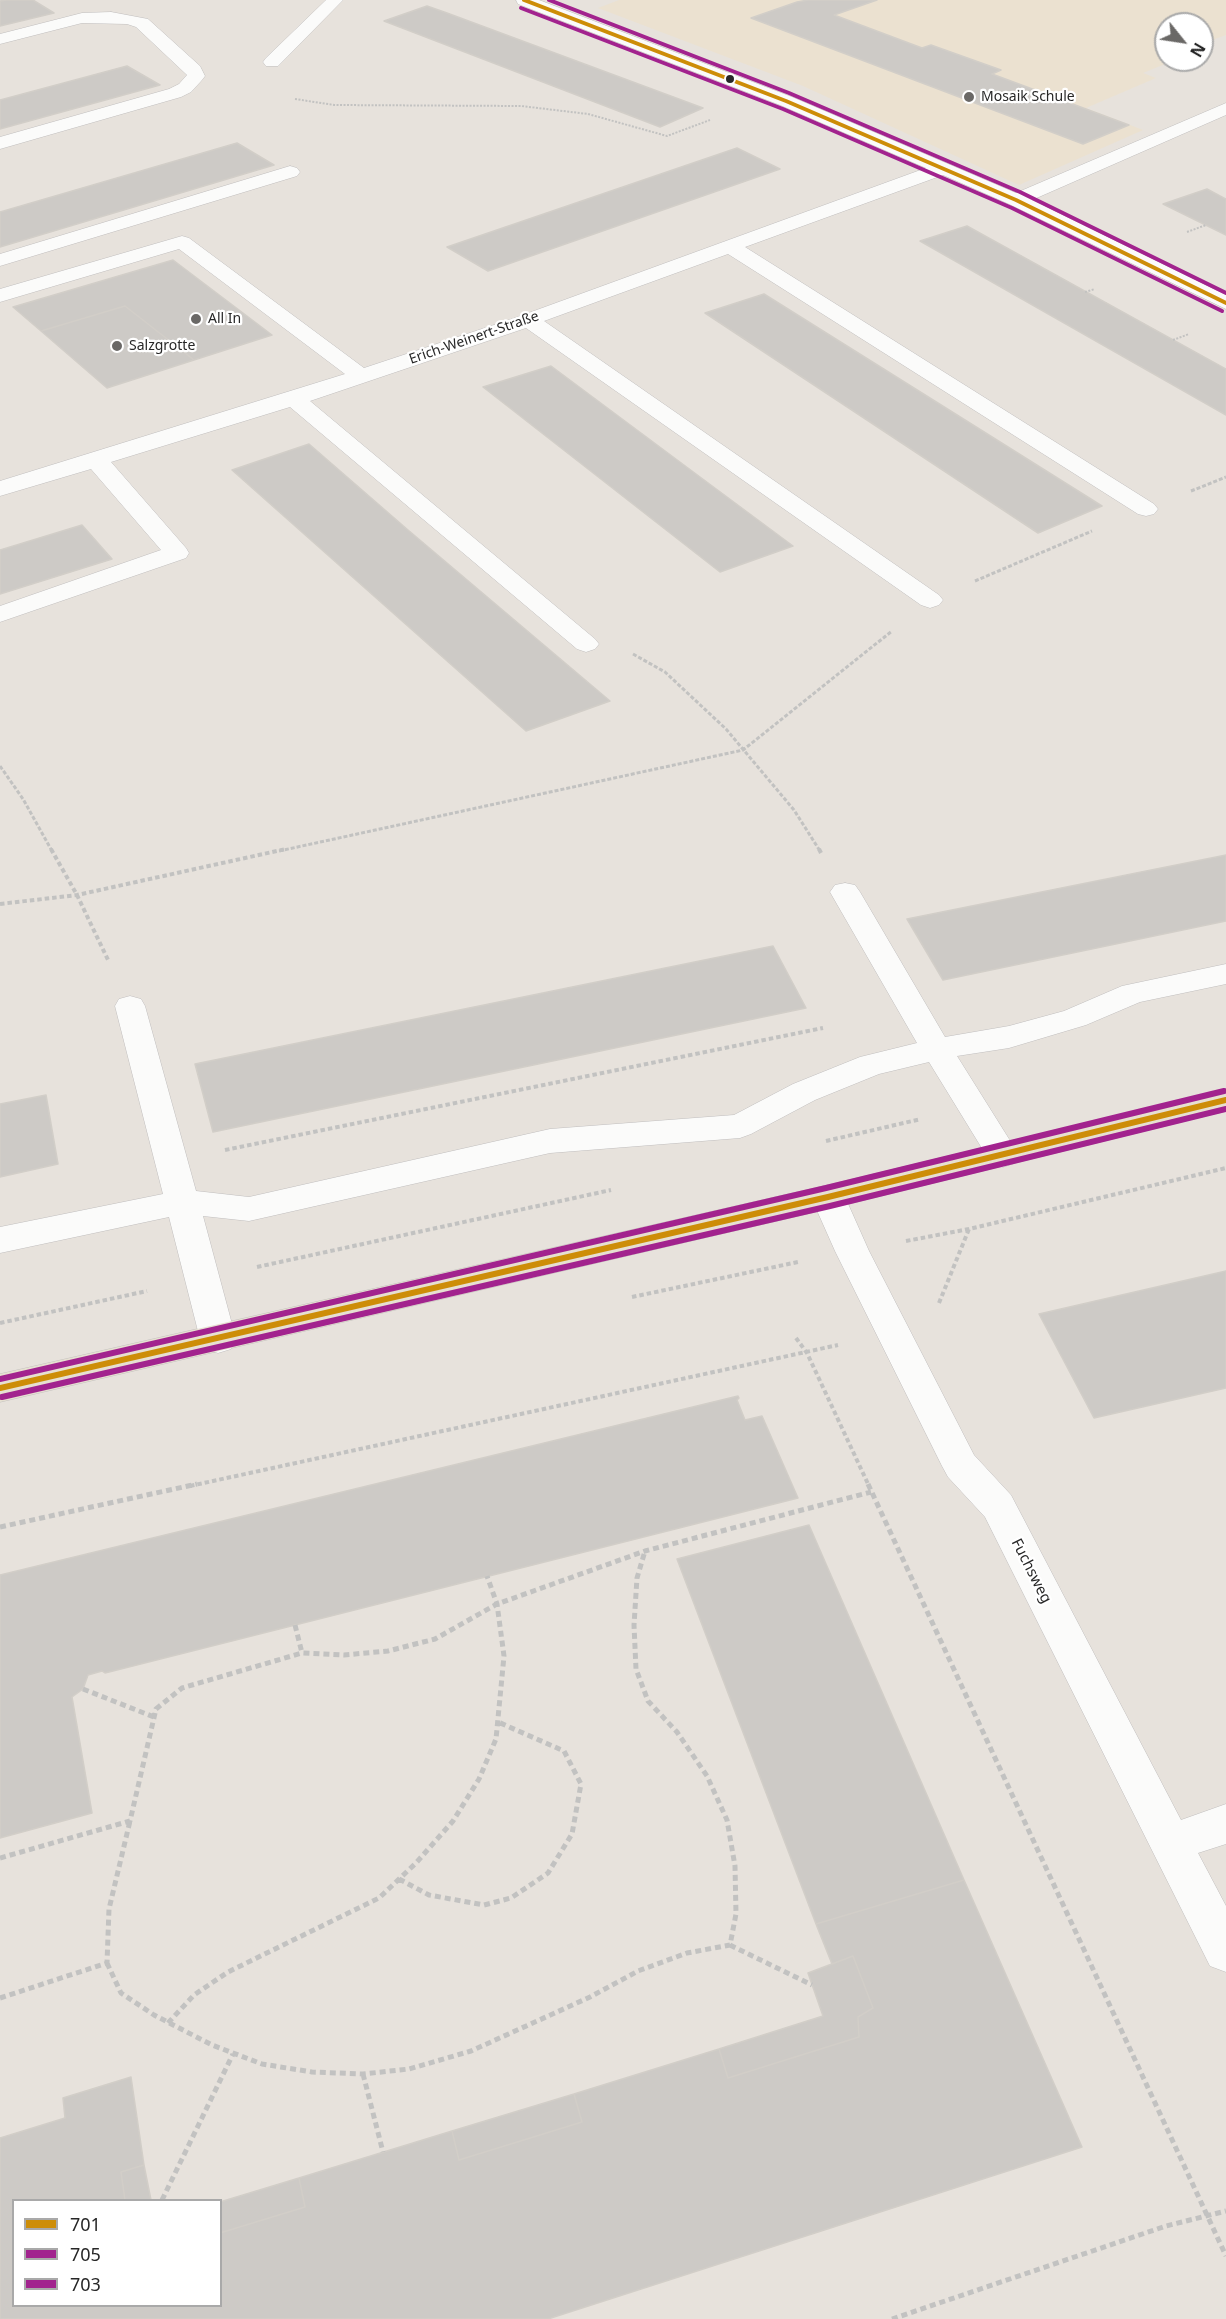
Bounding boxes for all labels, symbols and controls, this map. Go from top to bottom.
north arrow [1154,12,1214,72]
text: N [1185,39,1211,61]
unlabelled marker [724,73,736,85]
place label: Mosaik Schule [981,89,1075,105]
marker: Mosaik Schule [962,90,976,104]
street label: Erich-Weinert-Straße [407,308,541,368]
place label: All In [208,311,241,327]
marker: All In [189,312,203,326]
place label: Salzgrotte [129,338,195,354]
marker: Salzgrotte [110,339,124,353]
street label: Fuchsweg [1007,1536,1055,1606]
legend [12,2199,222,2307]
text: 701 [70,2212,101,2236]
text: 705 [70,2242,101,2266]
text: 703 [70,2272,101,2296]

